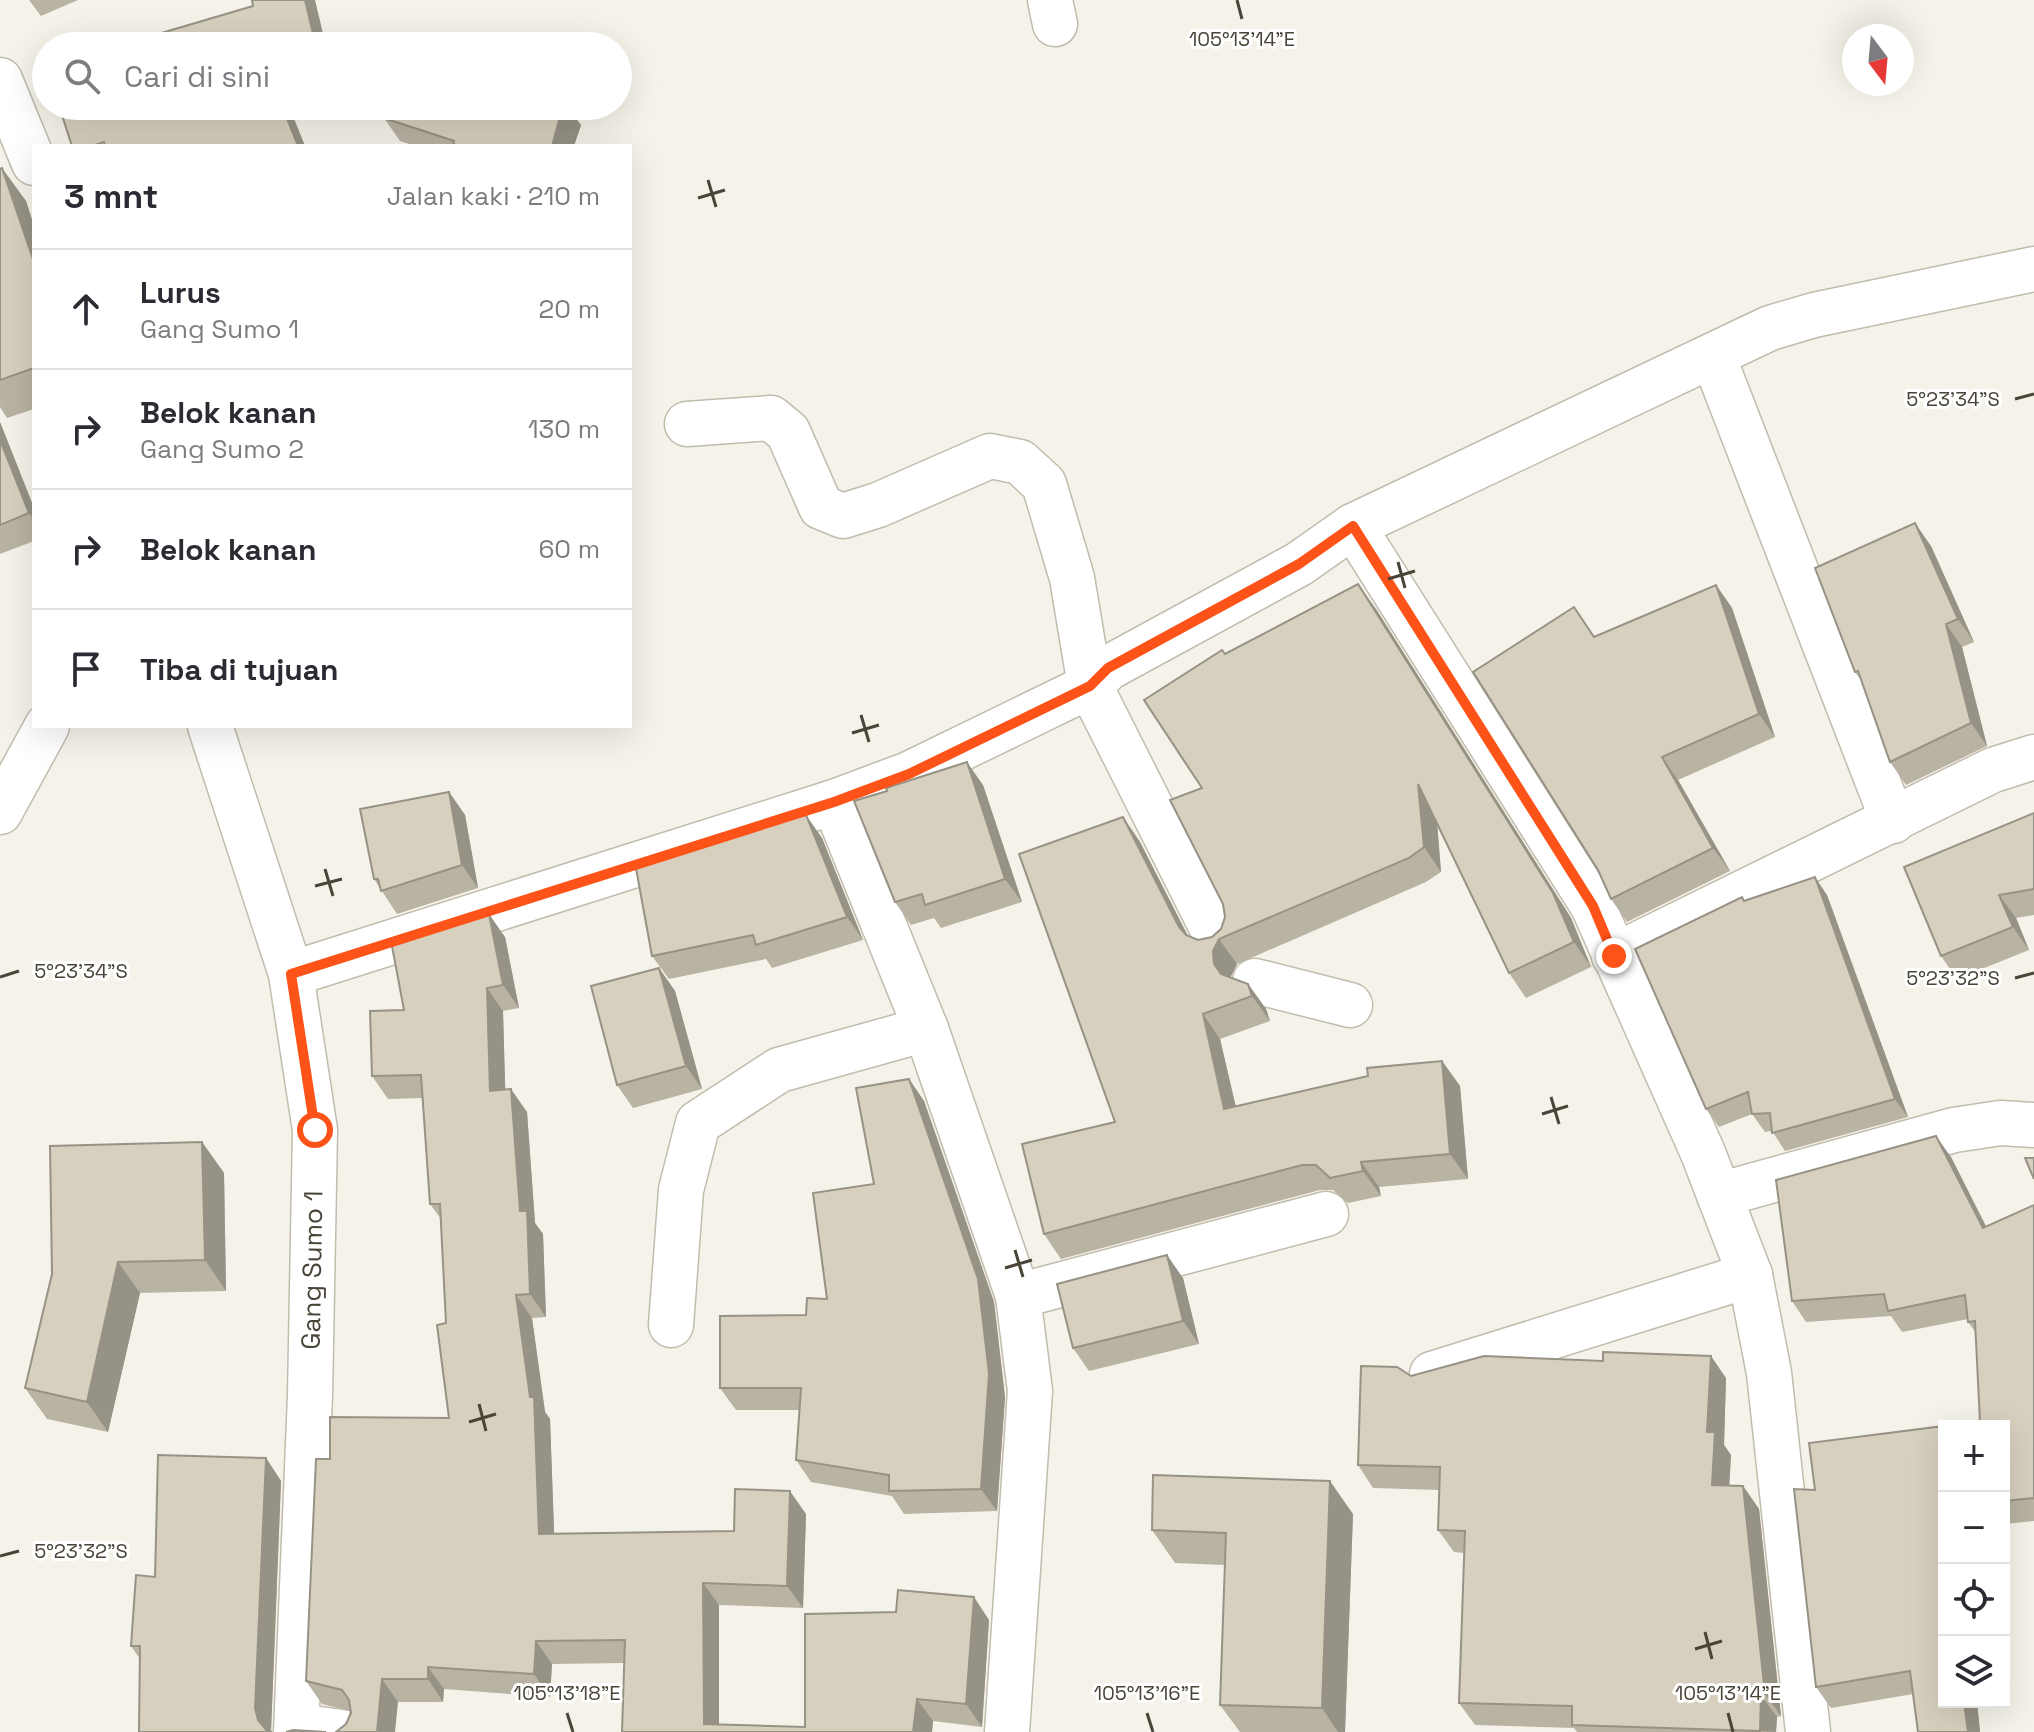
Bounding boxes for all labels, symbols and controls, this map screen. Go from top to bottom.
north arrow [1842,24,1914,96]
text: 105°13'14"E [1189,26,1295,52]
search box [32,32,632,120]
icon: search [60,54,104,98]
text: Cari di sini [124,57,270,96]
text: 3 mnt [64,175,158,218]
text: Jalan kaki · 210 m [387,179,600,213]
text: Lurus [140,273,221,312]
icon: ahead [64,287,108,331]
text: 20 m [539,292,600,326]
text: Gang Sumo 1 [140,312,299,346]
text: 5°23'34"S [1906,386,2000,412]
text: Belok kanan [140,393,316,432]
icon: right [64,407,108,451]
text: 130 m [528,412,600,446]
text: Gang Sumo 2 [140,432,304,466]
icon: right [64,527,108,571]
text: Belok kanan [140,530,316,569]
text: 60 m [538,532,600,566]
icon: arrive [64,647,108,691]
text: Tiba di tujuan [140,650,339,689]
route end [1596,938,1632,974]
text: 5°23'34"S [34,958,128,984]
text: 5°23'32"S [1906,965,2000,991]
route start [297,1112,333,1148]
street label: Gang Sumo 1 [294,1190,330,1350]
map controls [1938,1420,2010,1708]
button: + [1938,1420,2010,1492]
button: − [1938,1492,2010,1564]
text: 5°23'32"S [34,1538,128,1564]
button: locate [1938,1564,2010,1636]
button: layers [1938,1636,2010,1708]
text: 105°13'18"E [514,1680,620,1706]
text: 105°13'16"E [1094,1680,1200,1706]
text: 105°13'14"E [1675,1680,1781,1706]

